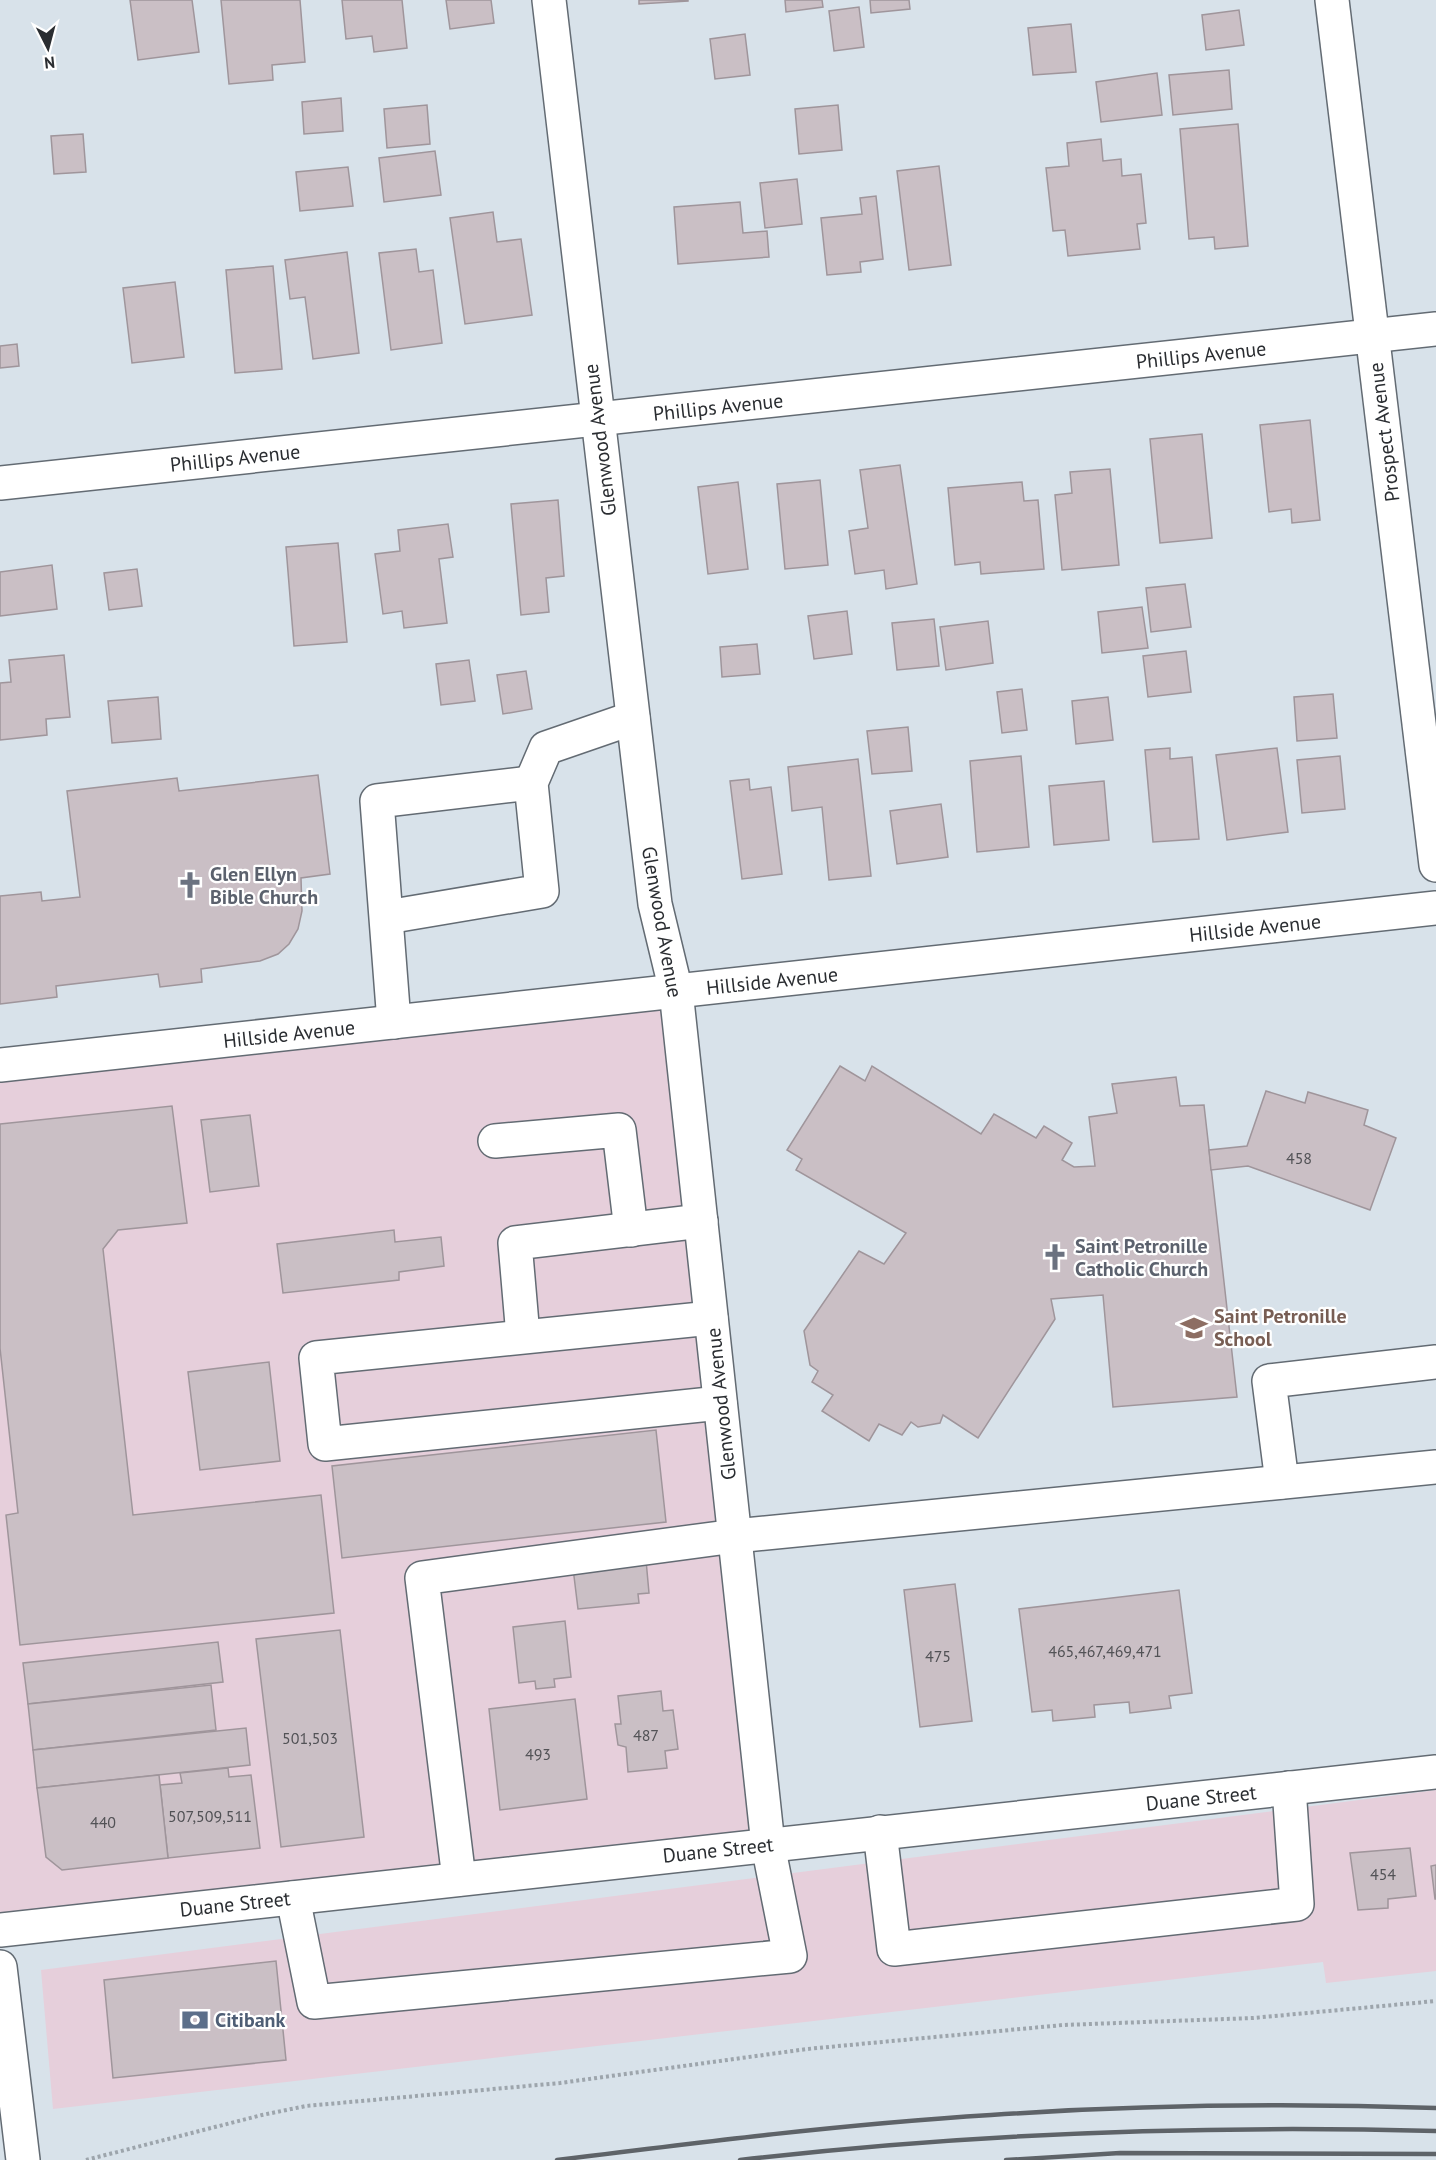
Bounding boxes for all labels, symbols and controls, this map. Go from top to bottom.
north arrow [18,18,78,78]
text: N [43,52,56,73]
street label: Phillips Avenue [1135,335,1267,375]
street label: Prospect Avenue [1363,361,1405,503]
street label: Glenwood Avenue [578,362,622,518]
street label: Phillips Avenue [652,387,784,427]
street label: Phillips Avenue [169,438,301,478]
street label: Glenwood Avenue [636,844,688,1000]
place label: Glen Ellyn Bible Church [210,861,318,910]
church icon: Glen Ellyn Bible Church [175,870,205,900]
street label: Hillside Avenue [1188,908,1322,948]
street label: Hillside Avenue [705,961,839,1001]
street label: Hillside Avenue [222,1014,356,1054]
house number: 458 [1286,1148,1312,1168]
place label: Saint Petronille Catholic Church [1075,1233,1208,1282]
church icon: Saint Petronille Catholic Church [1040,1242,1070,1272]
place label: Saint Petronille School [1214,1303,1347,1352]
school or university icon: Saint Petronille School [1179,1313,1209,1343]
street label: Glenwood Avenue [700,1327,742,1481]
house number: 465,467,469,471 [1048,1641,1162,1661]
house number: 475 [925,1646,951,1666]
house number: 487 [633,1725,659,1745]
house number: 501,503 [282,1728,338,1748]
house number: 493 [525,1744,551,1764]
street label: Duane Street [1144,1779,1258,1817]
house number: 507,509,511 [168,1806,252,1826]
house number: 440 [90,1812,116,1832]
street label: Duane Street [661,1831,775,1869]
house number: 454 [1370,1864,1396,1884]
street label: Duane Street [178,1885,292,1923]
bank icon: Citibank [180,2005,210,2035]
place label: Citibank [215,2007,285,2033]

